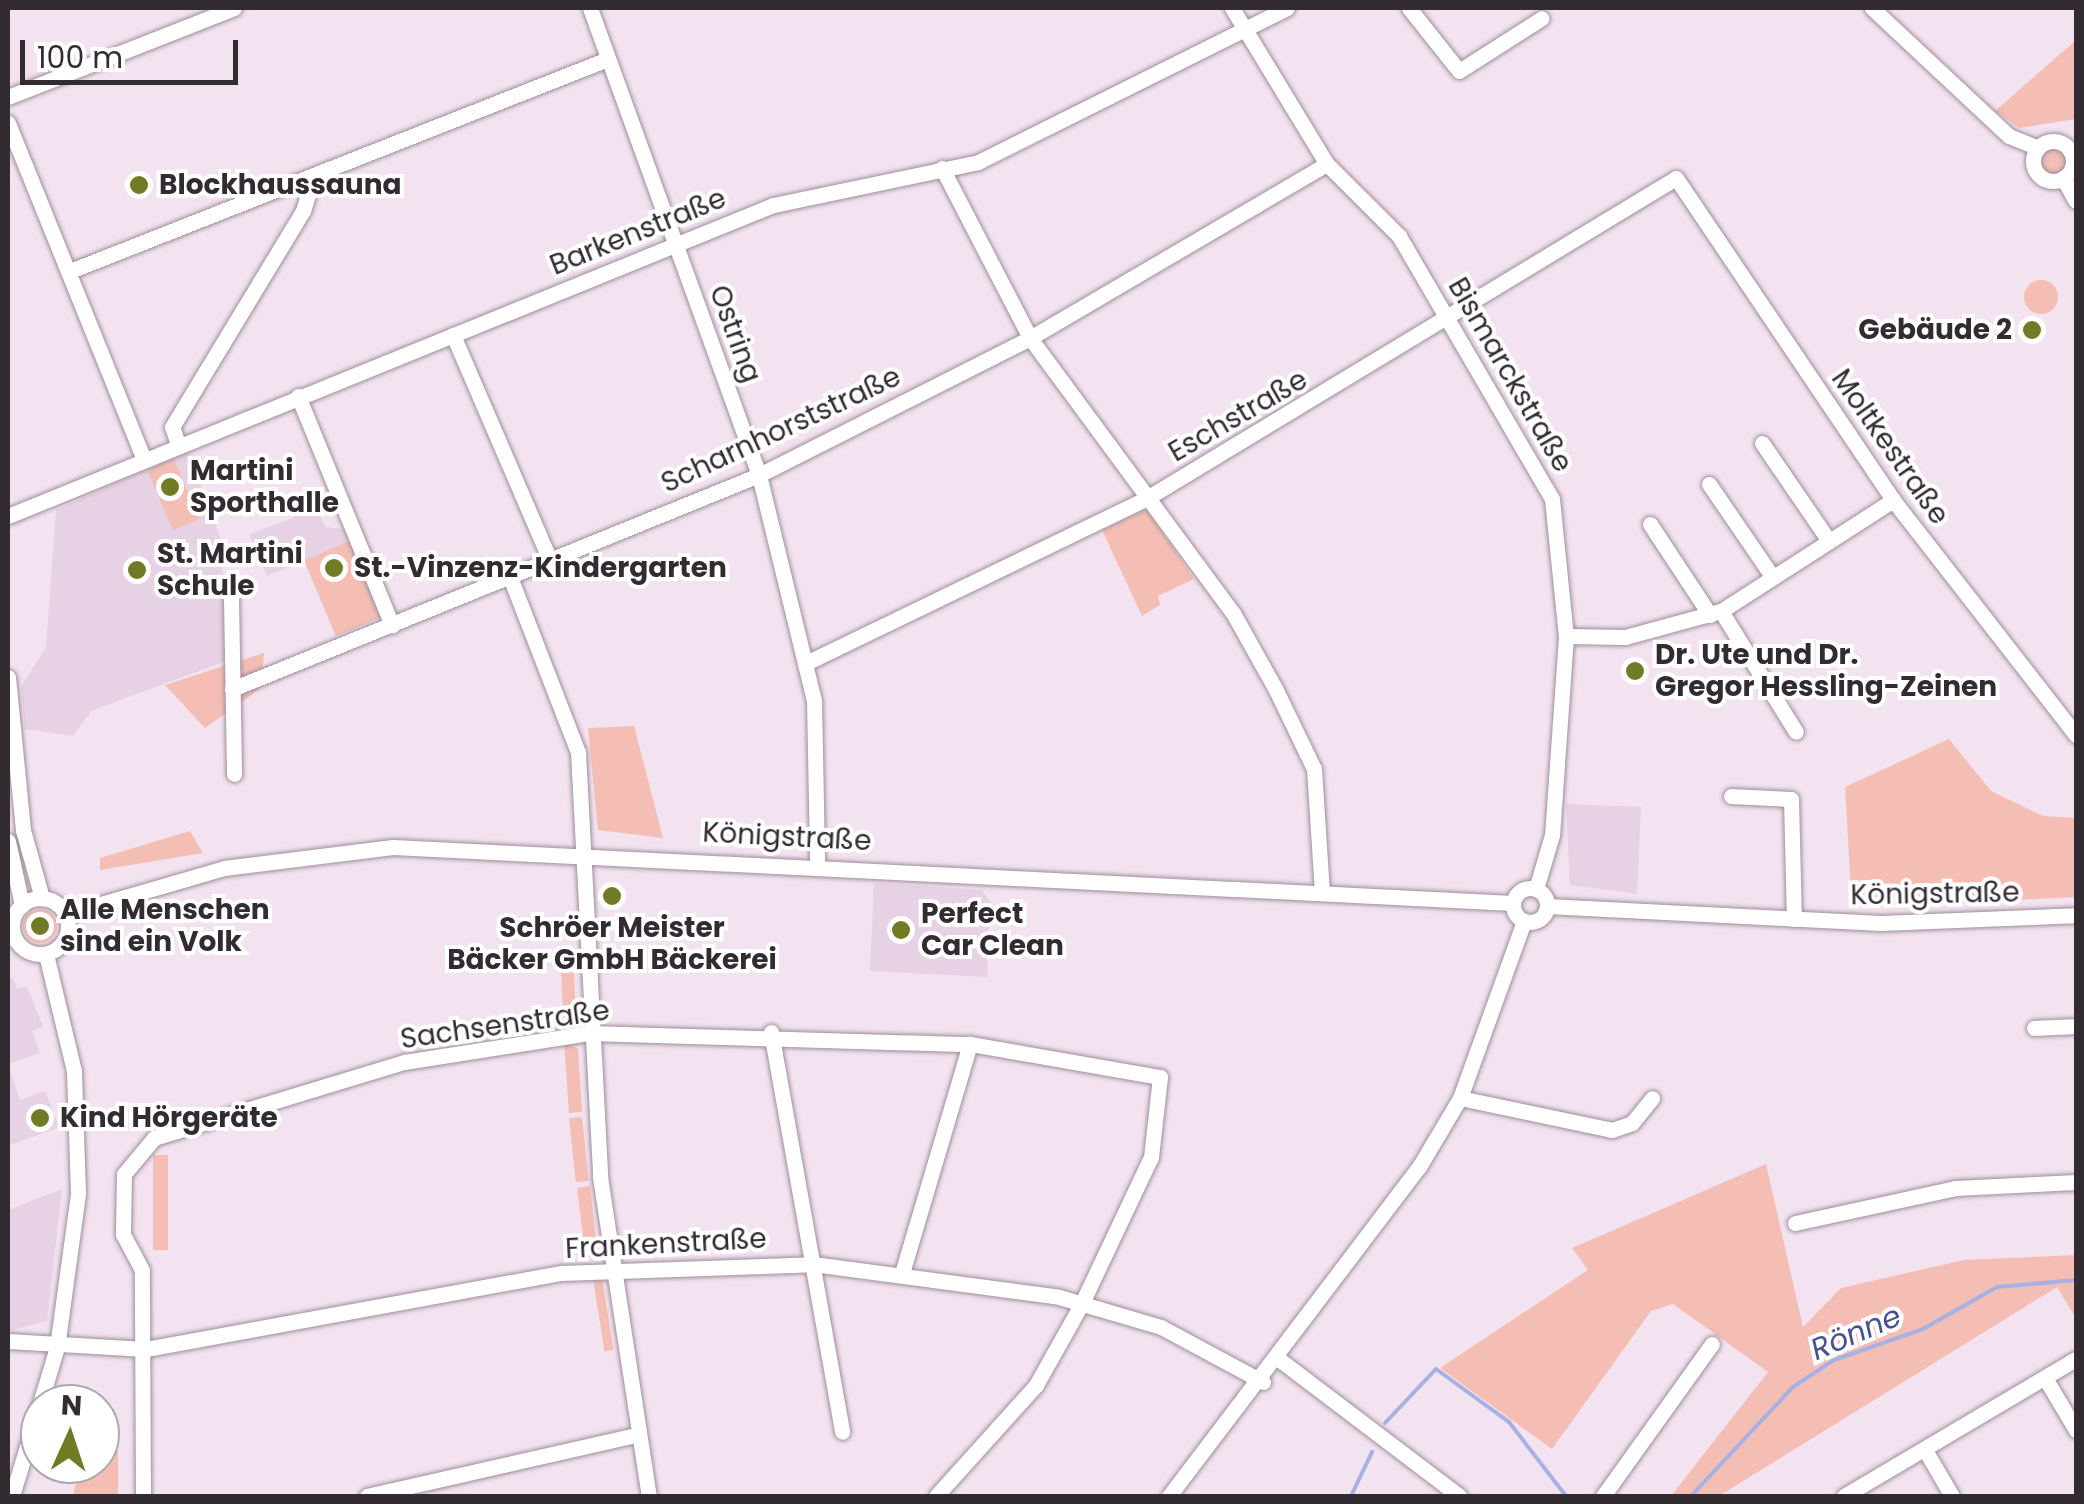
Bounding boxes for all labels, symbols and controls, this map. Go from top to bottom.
scale bar [25,20,242,82]
text: 100 m [37,36,123,79]
place label: Blockhaussauna [159,168,402,202]
marker: Blockhaussauna [128,174,150,196]
street label: Barkenstraße [545,181,731,283]
street label: Bismarckstraße [1441,272,1579,478]
street label: Ostring [702,281,768,387]
place label: Gebäude 2 [1858,313,2012,347]
marker: Gebäude 2 [2021,319,2043,341]
street label: Scharnhorststraße [656,360,906,500]
street label: Eschstraße [1163,363,1313,469]
street label: Moltkestraße [1824,363,1956,531]
place label: Martini Sporthalle [190,454,339,520]
marker: Martini Sporthalle [159,476,181,498]
place label: St. Martini Schule [157,537,303,603]
place label: St.-Vinzenz-Kindergarten [354,551,727,585]
marker: St.-Vinzenz-Kindergarten [323,557,345,579]
marker: St. Martini Schule [126,559,148,581]
place label: Dr. Ute und Dr. Gregor Hessling-Zeinen [1655,638,1997,704]
marker: Dr. Ute und Dr. Gregor Hessling-Zeinen [1624,660,1646,682]
street label: Königstraße [702,816,872,858]
street label: Königstraße [1850,876,2020,912]
marker: Schröer Meister Bäcker GmbH Bäckerei [601,885,623,907]
place label: Alle Menschen sind ein Volk [60,893,270,959]
place label: Perfect Car Clean [921,897,1064,963]
place label: Schröer Meister Bäcker GmbH Bäckerei [447,911,777,977]
marker: Alle Menschen sind ein Volk [29,915,51,937]
marker: Perfect Car Clean [890,919,912,941]
street label: Sachsenstraße [398,994,612,1056]
place label: Kind Hörgeräte [60,1101,278,1135]
marker: Kind Hörgeräte [29,1107,51,1129]
street label: Frankenstraße [564,1222,768,1266]
water label: Rönne [1806,1298,1906,1368]
north arrow [20,1384,120,1484]
text: N [60,1386,83,1426]

